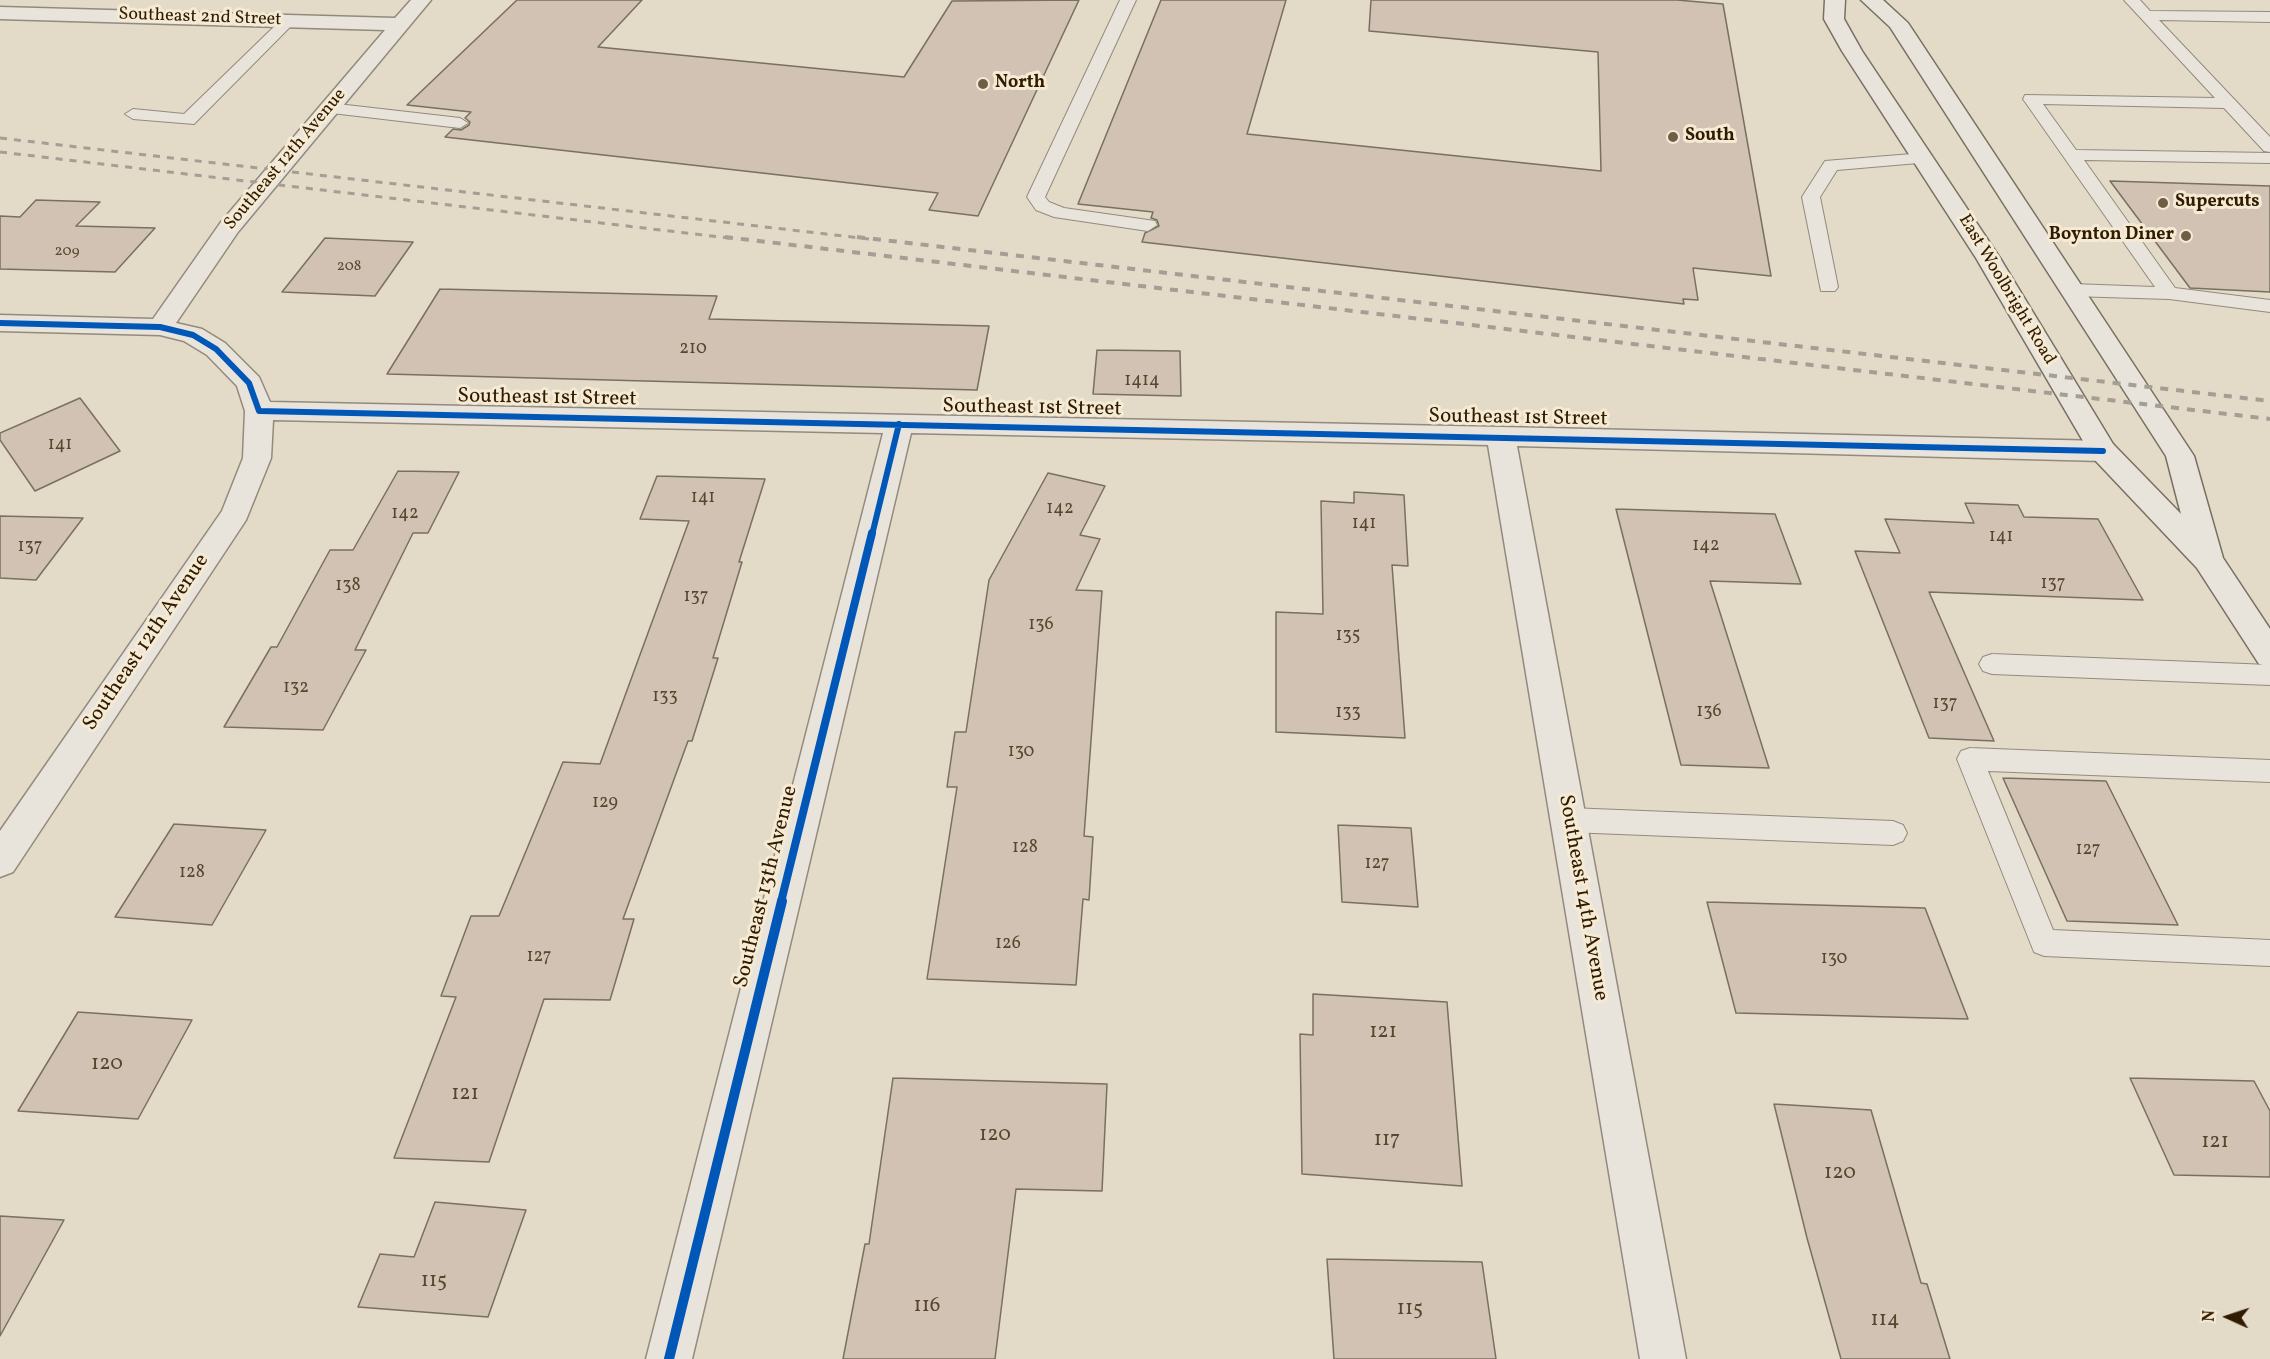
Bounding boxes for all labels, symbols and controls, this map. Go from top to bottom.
street label: Southeast 2nd Street [118,4,282,32]
place label: North [995,73,1045,95]
marker: North [976,77,990,91]
street label: Southeast 12th Avenue [221,85,351,235]
place label: South [1685,126,1735,148]
marker: South [1666,130,1680,144]
place label: Supercuts [2175,192,2260,214]
marker: Supercuts [2156,196,2170,210]
street label: East Woolbright Road [1953,211,2059,369]
place label: Boynton Diner [2049,225,2174,247]
marker: Boynton Diner [2179,229,2193,243]
house number: 209 [55,243,79,261]
house number: 208 [337,258,361,276]
house number: 210 [679,339,707,361]
house number: 1414 [1124,371,1160,393]
street label: Southeast 1st Street [457,385,637,413]
street label: Southeast 1st Street [942,395,1122,423]
street label: Southeast 1st Street [1428,405,1608,433]
house number: 141 [48,435,72,457]
house number: 141 [691,488,715,510]
house number: 142 [1046,499,1074,521]
house number: 142 [391,504,419,526]
house number: 141 [1352,514,1376,536]
house number: 141 [1989,527,2013,549]
house number: 142 [1692,536,1720,558]
house number: 137 [18,537,42,559]
street label: Southeast 12th Avenue [78,550,216,736]
house number: 137 [2041,574,2065,596]
house number: 138 [335,576,361,598]
house number: 137 [684,587,708,609]
house number: 136 [1028,615,1054,637]
house number: 135 [1336,626,1360,648]
house number: 132 [283,678,309,700]
house number: 133 [652,687,678,709]
house number: 137 [1933,694,1957,716]
house number: 136 [1696,702,1722,724]
house number: 133 [1335,703,1361,725]
house number: 130 [1008,742,1034,764]
street label: Southeast 13th Avenue [730,783,804,991]
house number: 129 [592,793,618,815]
street label: Southeast 14th Avenue [1551,793,1613,1003]
house number: 128 [1012,838,1038,860]
house number: 127 [2076,840,2100,862]
house number: 127 [1365,854,1389,876]
house number: 128 [179,863,205,885]
house number: 126 [995,934,1021,956]
house number: 127 [527,947,551,969]
house number: 130 [1821,949,1847,971]
house number: 121 [1369,1020,1397,1046]
house number: 120 [91,1052,123,1078]
house number: 121 [451,1082,479,1108]
house number: 120 [979,1123,1011,1149]
house number: 117 [1374,1128,1400,1154]
house number: 121 [2201,1130,2229,1156]
house number: 120 [1824,1161,1856,1187]
house number: 115 [421,1269,447,1295]
north arrow [2198,1287,2258,1347]
house number: 116 [914,1294,940,1320]
house number: 115 [1397,1297,1423,1323]
house number: 114 [1871,1308,1899,1334]
text: N [2199,1310,2221,1322]

